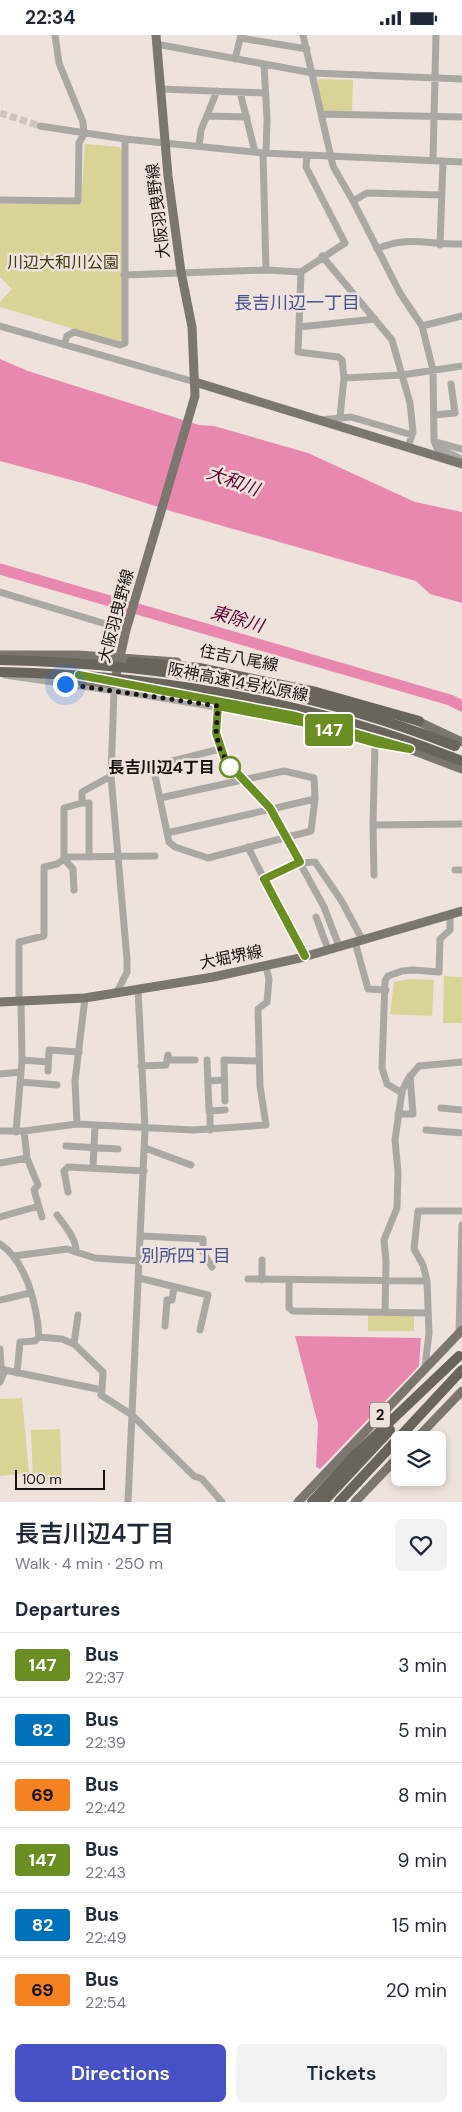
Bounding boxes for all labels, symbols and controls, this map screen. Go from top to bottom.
text: 22:34 [25,5,76,30]
street label: 大阪羽曳野線 [142,162,174,260]
park label: 川辺大和川公園 [7,252,119,273]
district label: 長吉川辺一丁目 [234,291,360,315]
water label: 大和川 [204,460,264,502]
street label: 大阪羽曳野線 [93,567,139,665]
water label: 東除川 [208,600,268,639]
street label: 住吉八尾線 [198,640,280,676]
street label: 阪神高速14号松原線 [166,658,310,706]
your location [53,672,78,697]
line badge: 147 [300,714,358,746]
text: 147 [315,718,343,742]
marker: 長吉川辺4丁目 [219,756,241,778]
place label: 長吉川辺4丁目 [109,757,215,778]
street label: 大堀堺線 [198,941,264,973]
district label: 別所四丁目 [141,1244,231,1268]
road number: 2 [370,1403,390,1427]
map controls [391,1431,446,1486]
button: layers [391,1431,446,1486]
scale bar [15,1467,105,1490]
text: 100 m [22,1470,62,1488]
text: 長吉川辺4丁目 [15,1518,174,1549]
button: heart [395,1519,447,1571]
text: Walk · 4 min · 250 m [15,1553,163,1574]
text: Departures [15,1597,120,1622]
text: Bus [85,1642,119,1667]
text: 147 [29,1653,56,1677]
text: 3 min [398,1653,447,1678]
text: 22:37 [85,1667,124,1688]
text: Bus [85,1707,119,1732]
text: 82 [32,1718,53,1742]
text: 5 min [398,1718,447,1743]
text: 22:39 [85,1732,126,1753]
text: Bus [85,1772,119,1797]
text: 69 [31,1783,54,1807]
text: 8 min [398,1783,447,1808]
text: 22:42 [85,1797,126,1818]
text: Bus [85,1837,119,1862]
text: 147 [29,1848,56,1872]
text: 9 min [398,1848,447,1873]
text: 22:43 [85,1862,126,1883]
text: Bus [85,1902,119,1927]
text: 82 [32,1913,53,1937]
text: 15 min [392,1913,447,1938]
text: 22:49 [85,1927,126,1948]
text: Bus [85,1967,119,1992]
text: 69 [31,1978,54,2002]
text: 20 min [386,1978,447,2003]
text: 22:54 [85,1992,126,2013]
button: Directions [15,2044,226,2102]
button: Tickets [236,2044,447,2102]

